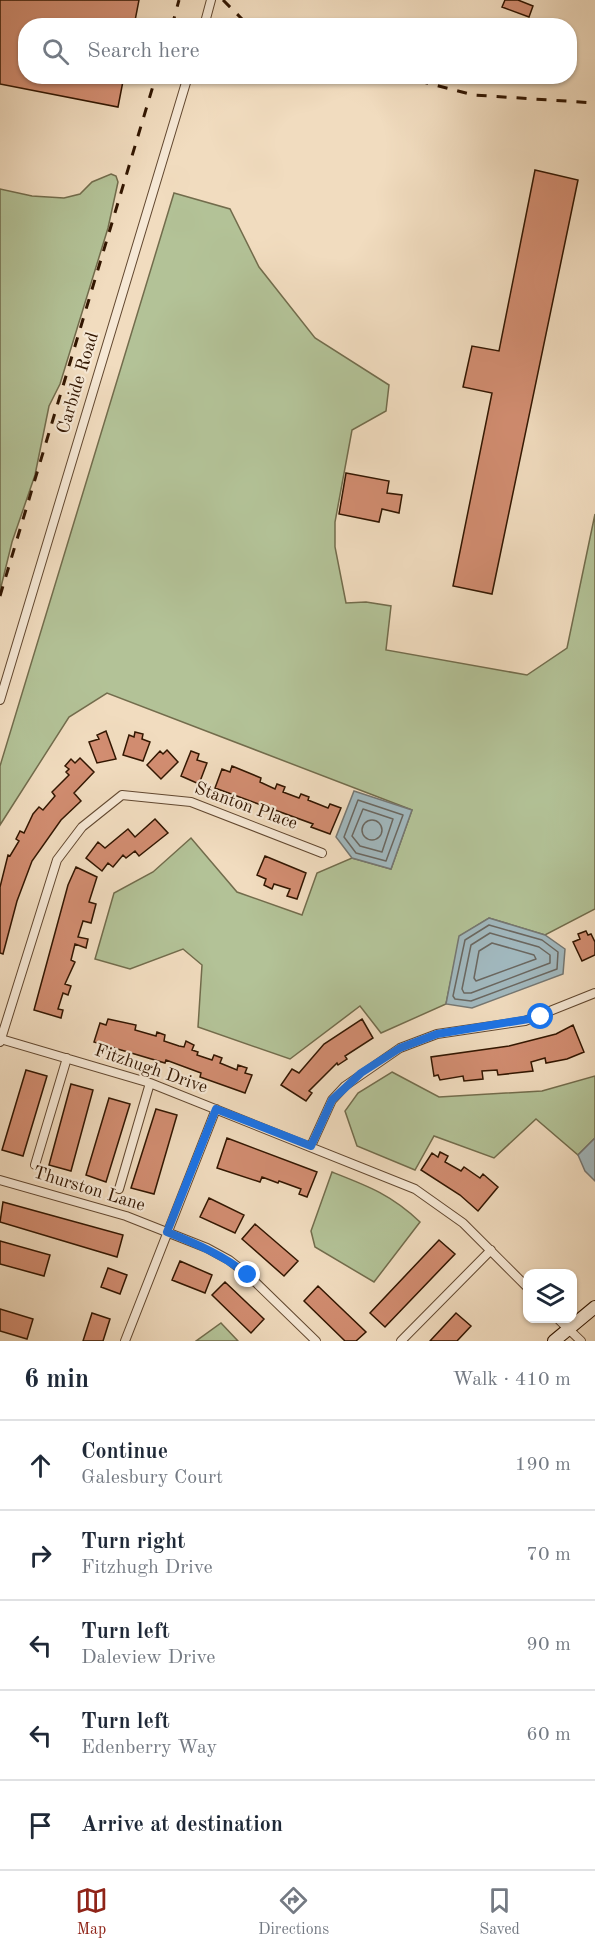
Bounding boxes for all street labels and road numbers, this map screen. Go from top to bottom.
street label: Carbide Road [54,330,102,436]
street label: Stanton Place [192,779,300,833]
street label: Fitzhugh Drive [92,1041,210,1097]
street label: Thurston Lane [31,1163,147,1215]

